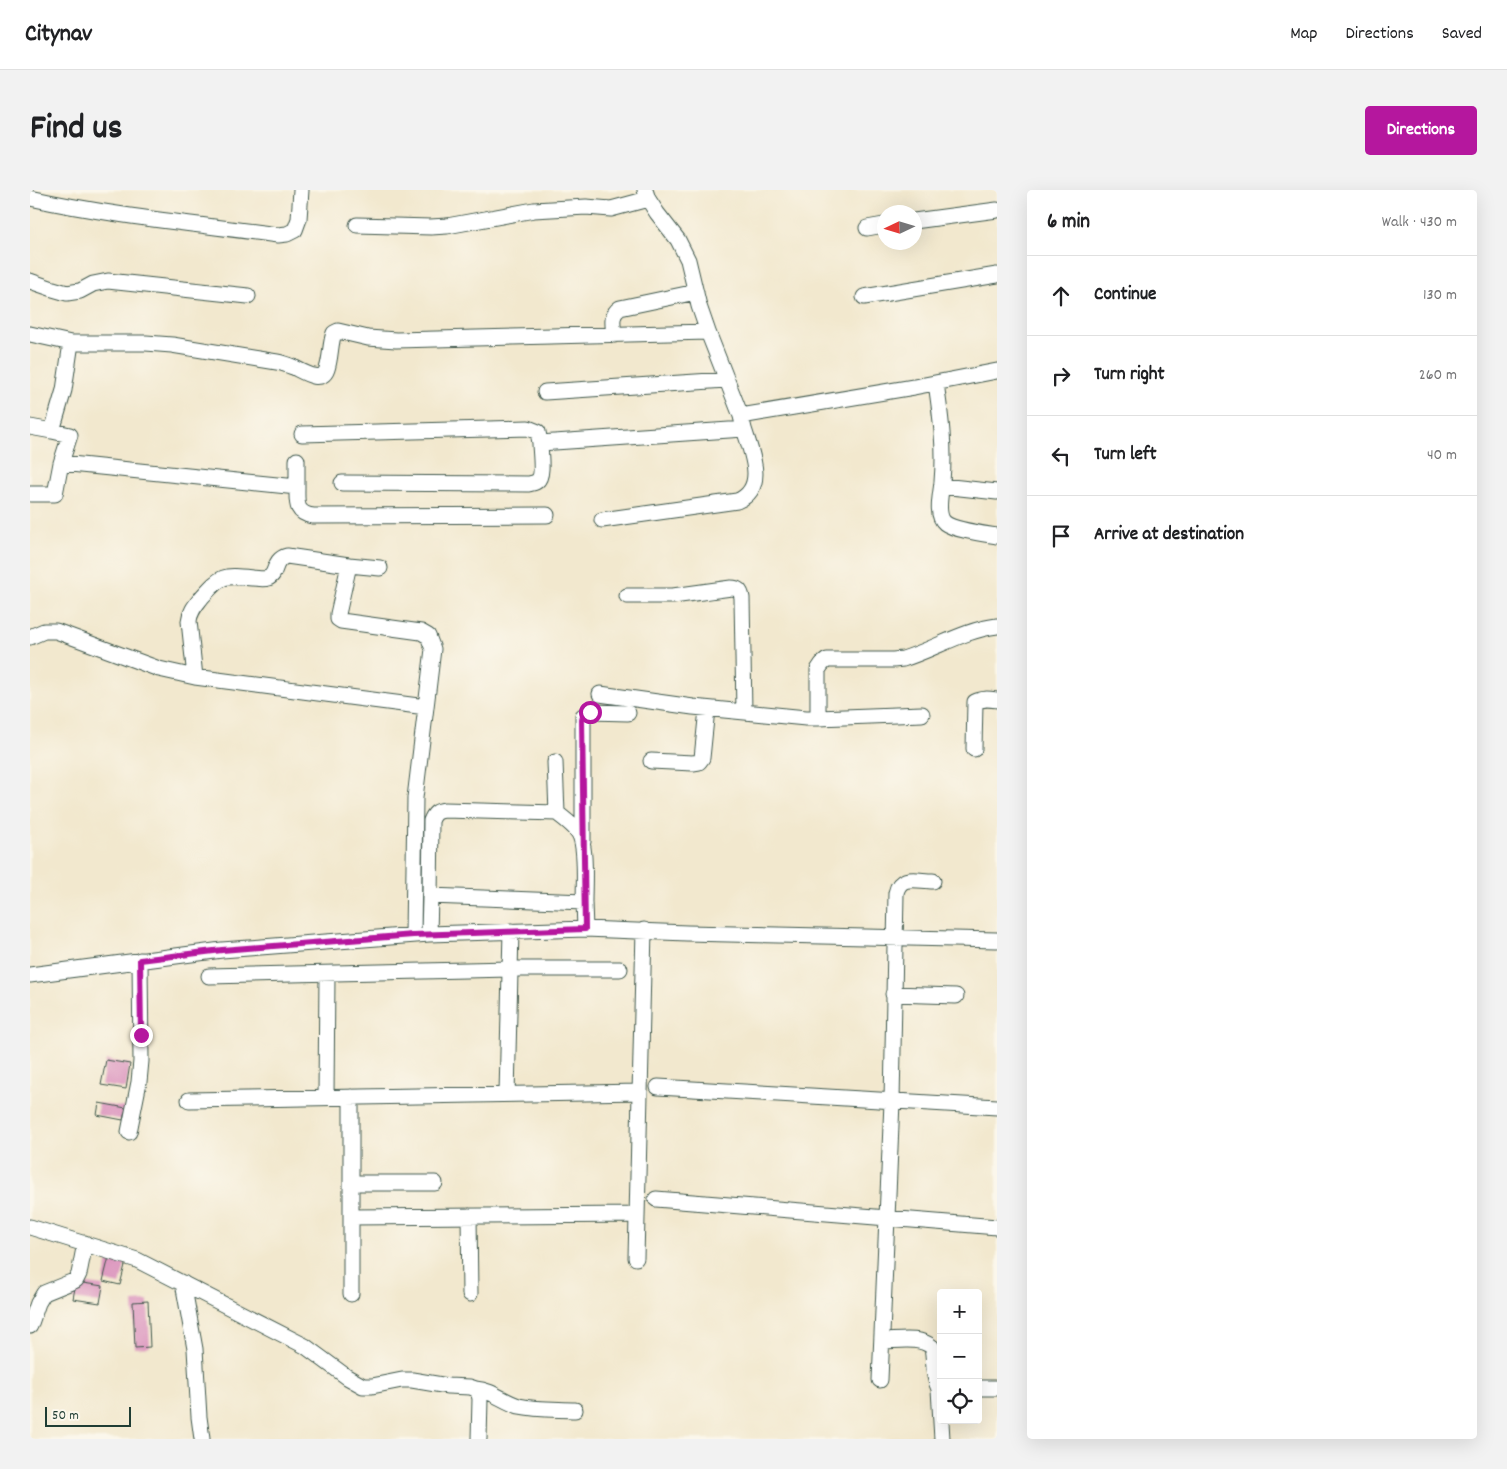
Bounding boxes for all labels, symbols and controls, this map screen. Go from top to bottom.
text: Citynav [25,18,92,52]
text: Map [1290,22,1317,47]
text: Directions [1345,22,1414,47]
text: Saved [1442,22,1482,47]
text: Find us [30,105,122,155]
button: Directions [1365,106,1477,155]
north arrow [877,205,922,250]
text: 6 min [1047,208,1090,238]
text: Walk · 430 m [1382,211,1457,234]
icon: ahead [1047,282,1075,310]
text: Continue [1094,282,1156,309]
text: 130 m [1423,284,1457,307]
icon: right [1047,362,1075,390]
text: Turn right [1094,362,1165,389]
text: 260 m [1419,364,1457,387]
icon: left [1047,442,1075,470]
text: Turn left [1094,442,1157,469]
text: 40 m [1427,444,1457,467]
icon: arrive [1047,522,1075,550]
text: Arrive at destination [1094,522,1244,549]
route start [579,701,602,724]
route end [130,1024,153,1047]
map controls [937,1289,982,1424]
button: + [937,1289,982,1334]
button: − [937,1334,982,1379]
button: locate [937,1379,982,1424]
scale bar [45,1404,131,1427]
text: 50 m [52,1406,79,1426]

